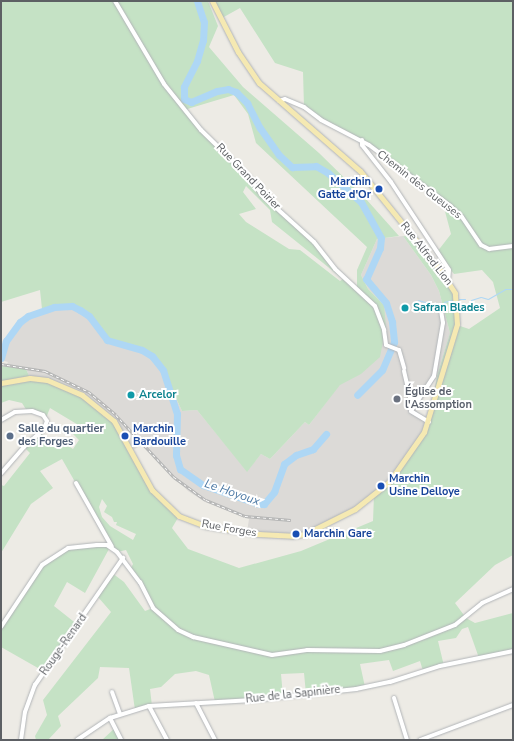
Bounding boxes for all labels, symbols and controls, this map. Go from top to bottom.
street label: Rue Grand Poirier [213,141,283,213]
street label: Chemin des Gueuses [374,148,464,222]
place label: Marchin Gatte d'Or [318,176,371,202]
marker: Marchin Gatte d'Or [374,184,384,194]
street label: Rue Alfred Lion [397,220,455,288]
place label: Safran Blades [413,301,485,315]
marker: Safran Blades [400,303,410,313]
place label: Église de l'Assomption [405,386,472,412]
place label: Arcelor [139,388,177,402]
marker: Arcelor [126,390,136,400]
marker: Église de l'Assomption [392,394,402,404]
place label: Salle du quartier des Forges [18,423,104,449]
place label: Marchin Bardouille [133,423,186,449]
marker: Salle du quartier des Forges [5,431,15,441]
marker: Marchin Bardouille [120,431,130,441]
place label: Marchin Usine Delloye [389,473,460,499]
water label: Le Hoyoux [203,477,261,509]
marker: Marchin Usine Delloye [376,481,386,491]
street label: Rue Forges [200,518,258,540]
place label: Marchin Gare [304,527,372,541]
marker: Marchin Gare [291,529,301,539]
street label: Rouge-Renard [38,612,90,678]
street label: Rue de la Sapinière [245,683,341,707]

